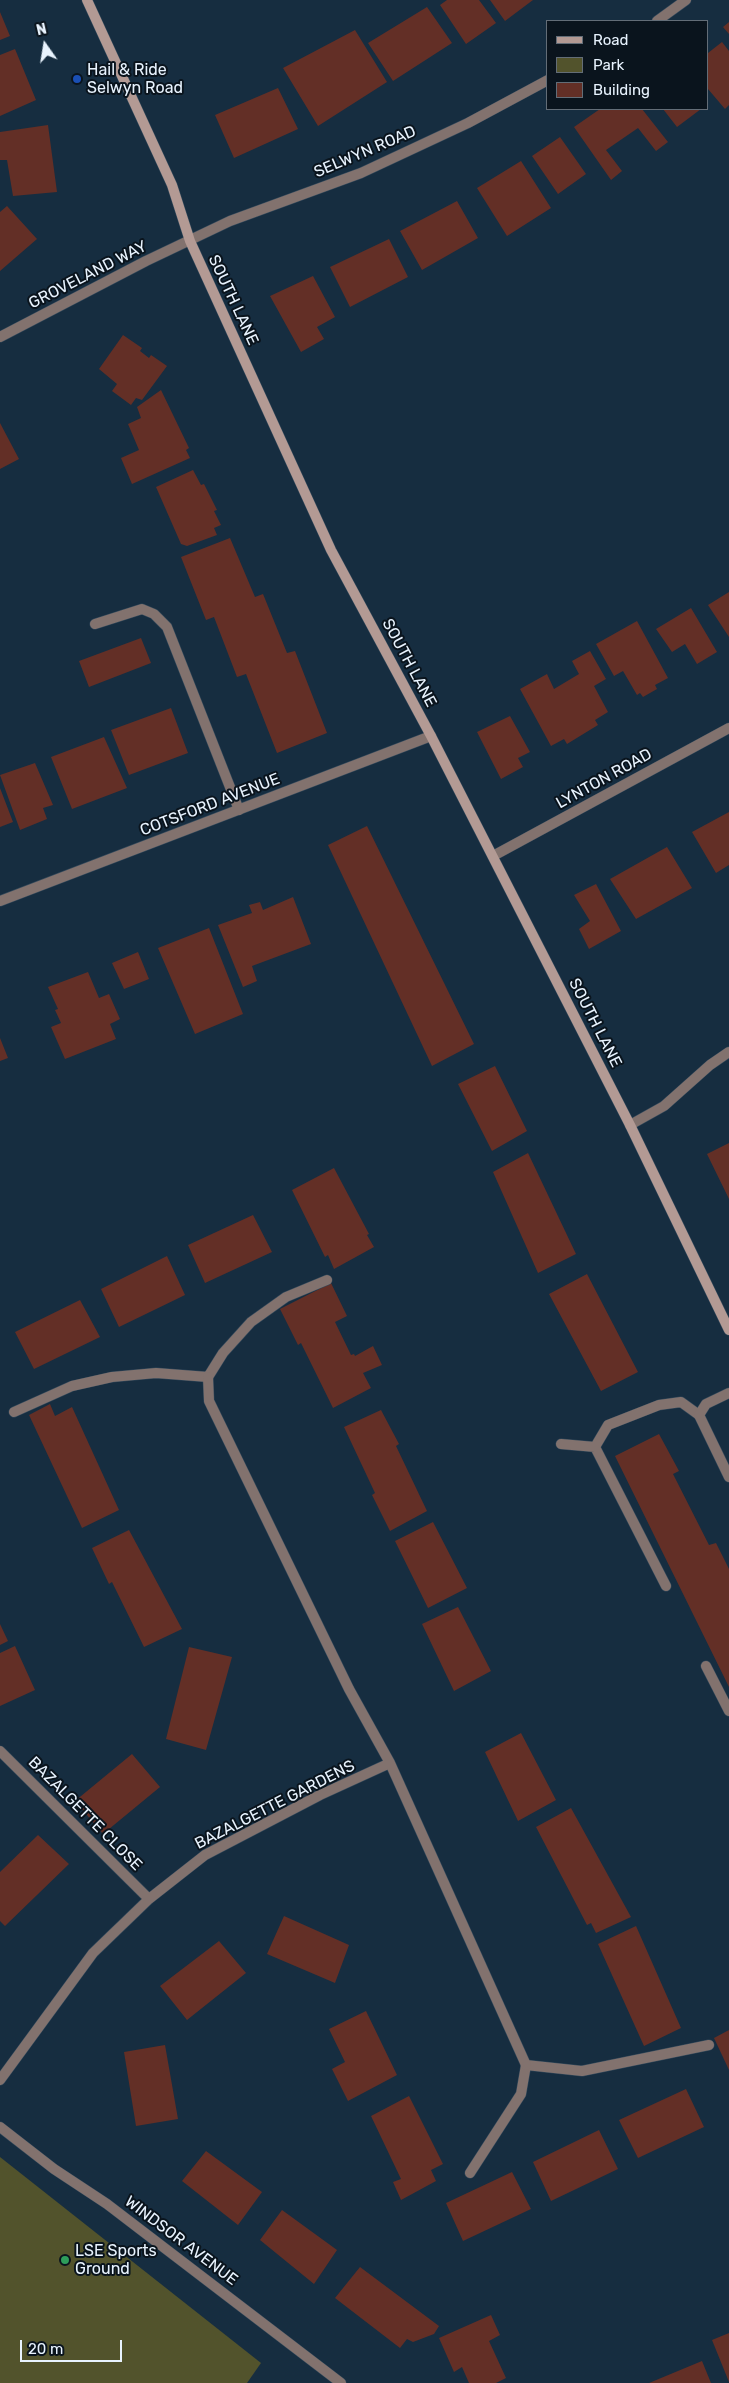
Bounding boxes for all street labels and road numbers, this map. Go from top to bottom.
street label: SELWYN ROAD [311,122,419,182]
street label: GROVELAND WAY [26,237,150,313]
street label: SOUTH LANE [204,252,262,348]
street label: SOUTH LANE [378,616,440,710]
street label: LYNTON ROAD [553,745,655,813]
street label: COTSFORD AVENUE [137,770,283,840]
street label: SOUTH LANE [564,975,626,1071]
street label: BAZALGETTE CLOSE [24,1753,146,1875]
street label: BAZALGETTE GARDENS [192,1756,358,1854]
street label: WINDSOR AVENUE [121,2192,241,2290]

